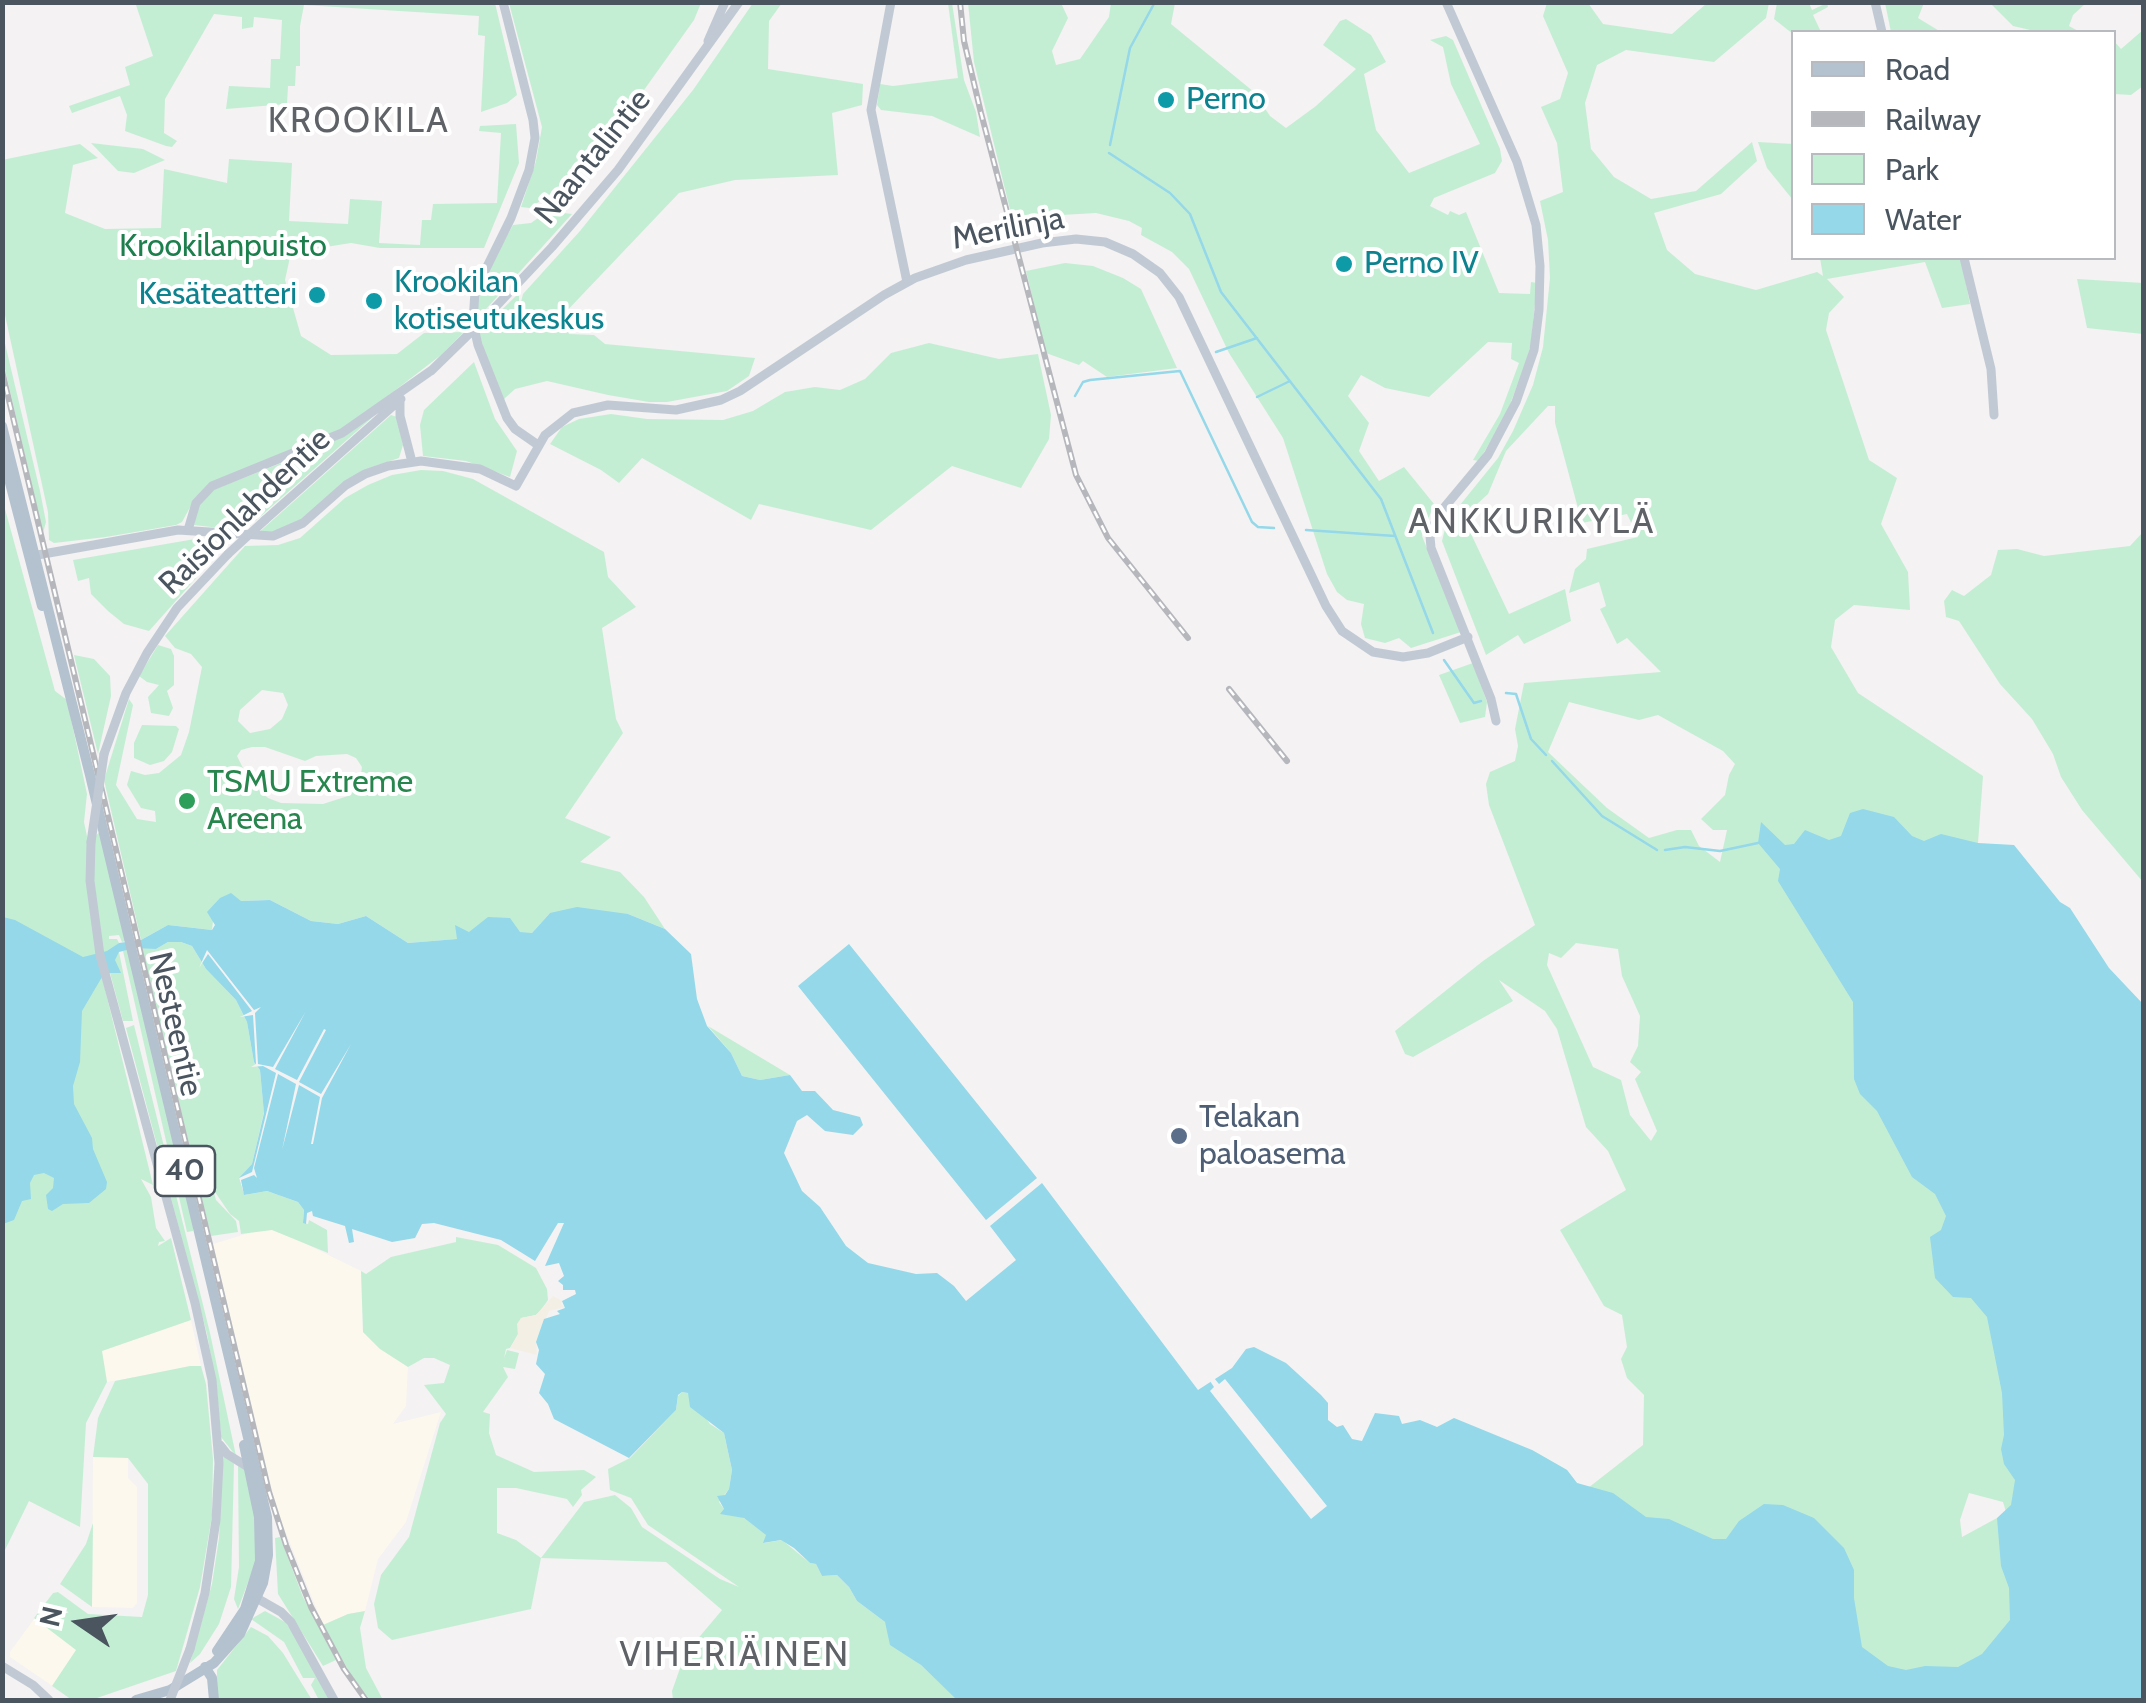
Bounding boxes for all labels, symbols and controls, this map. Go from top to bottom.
legend [1791,30,2116,260]
text: Road [1885,51,1950,88]
place label: Perno [1186,81,1266,119]
street label: Naantalintie [527,82,659,232]
marker: Perno [1155,89,1177,111]
district label: KROOKILA [268,101,450,143]
text: Railway [1885,101,1981,138]
text: Park [1885,151,1939,188]
street label: Merilinja [949,199,1067,259]
text: Water [1885,201,1961,238]
park label: Krookilanpuisto [119,228,327,266]
place label: Perno IV [1364,245,1479,283]
marker: Perno IV [1333,253,1355,275]
place label: Krookilan kotiseutukeskus [394,264,604,339]
place label: Kesäteatteri [139,276,297,314]
marker: Kesäteatteri [306,284,328,306]
marker: Krookilan kotiseutukeskus [363,290,385,312]
street label: Raisionlahdentie [152,421,338,603]
district label: ANKKURIKYLÄ [1408,502,1656,544]
place label: TSMU Extreme Areena [207,764,413,839]
marker: TSMU Extreme Areena [176,790,198,812]
street label: Nesteentie [140,948,210,1100]
place label: Telakan paloasema [1199,1099,1346,1174]
marker: Telakan paloasema [1168,1125,1190,1147]
road number: 40 [155,1146,215,1196]
north arrow [30,1573,130,1673]
text: N [32,1603,70,1630]
district label: VIHERIÄINEN [619,1635,851,1677]

